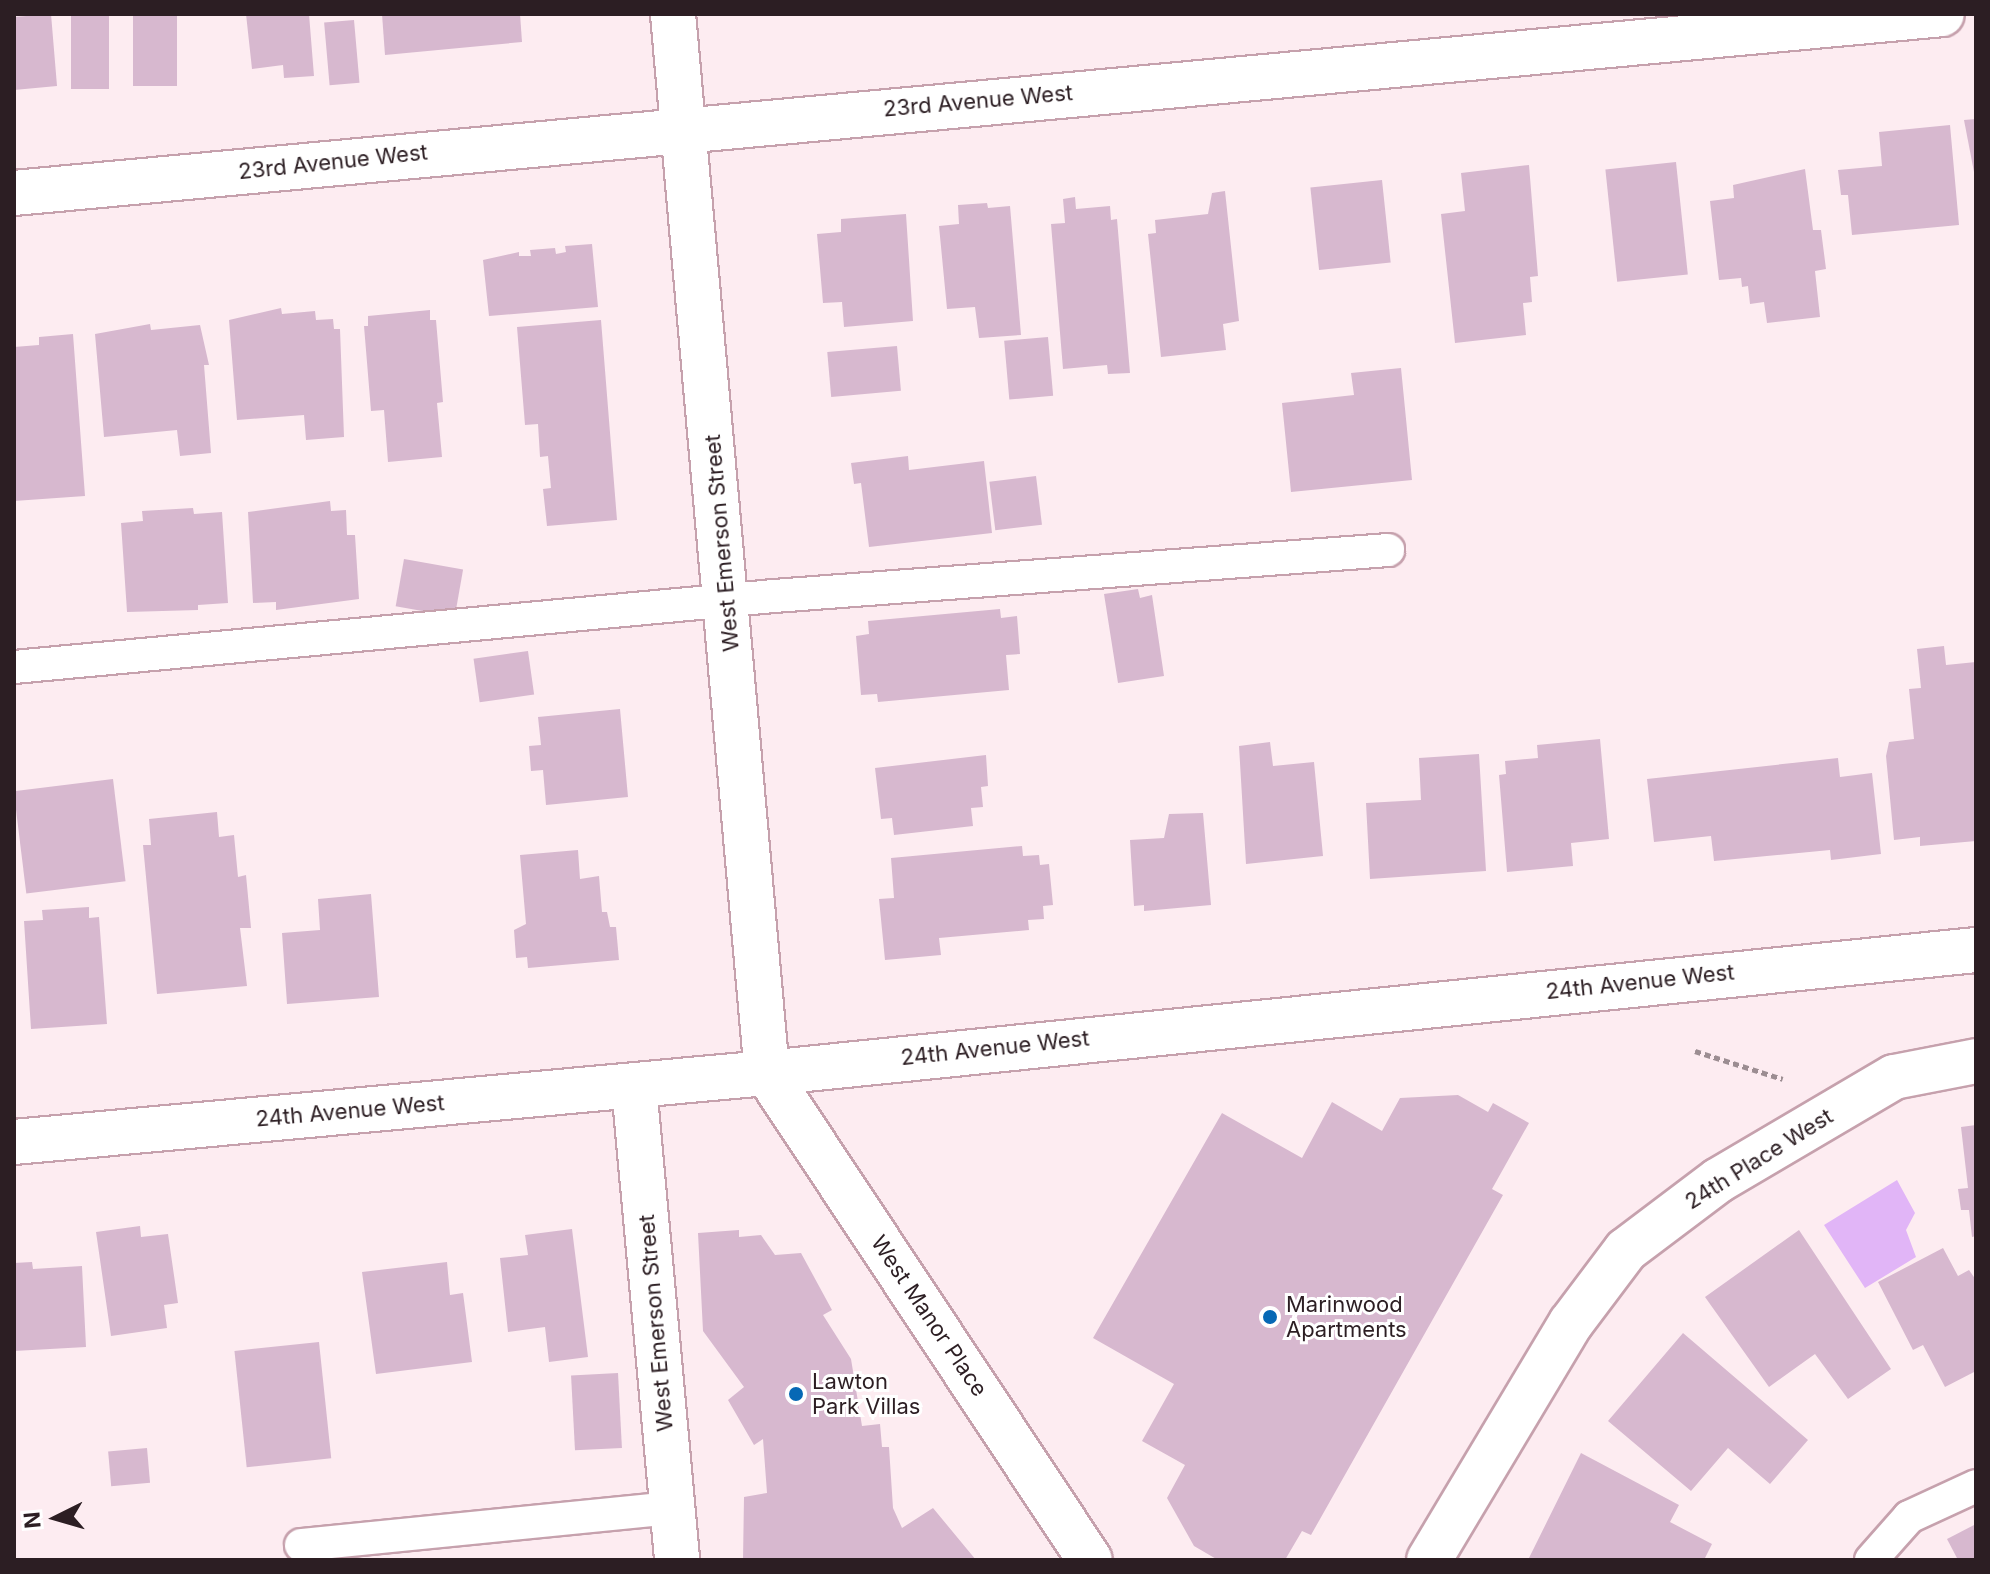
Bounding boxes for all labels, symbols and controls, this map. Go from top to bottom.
street label: 23rd Avenue West [882,80,1074,122]
street label: 23rd Avenue West [237,139,429,185]
street label: West Emerson Street [699,433,745,653]
street label: 24th Avenue West [1544,959,1736,1005]
street label: 24th Avenue West [899,1025,1091,1071]
street label: 24th Avenue West [255,1090,445,1132]
street label: 24th Place West [1680,1103,1838,1215]
street label: West Emerson Street [633,1213,679,1433]
street label: West Manor Place [865,1231,993,1401]
place label: Marinwood Apartments [1286,1291,1407,1342]
marker: Marinwood Apartments [1261,1308,1279,1326]
place label: Lawton Park Villas [812,1368,920,1420]
marker: Lawton Park Villas [787,1385,805,1403]
north arrow [16,1478,96,1558]
text: N [18,1511,46,1530]

